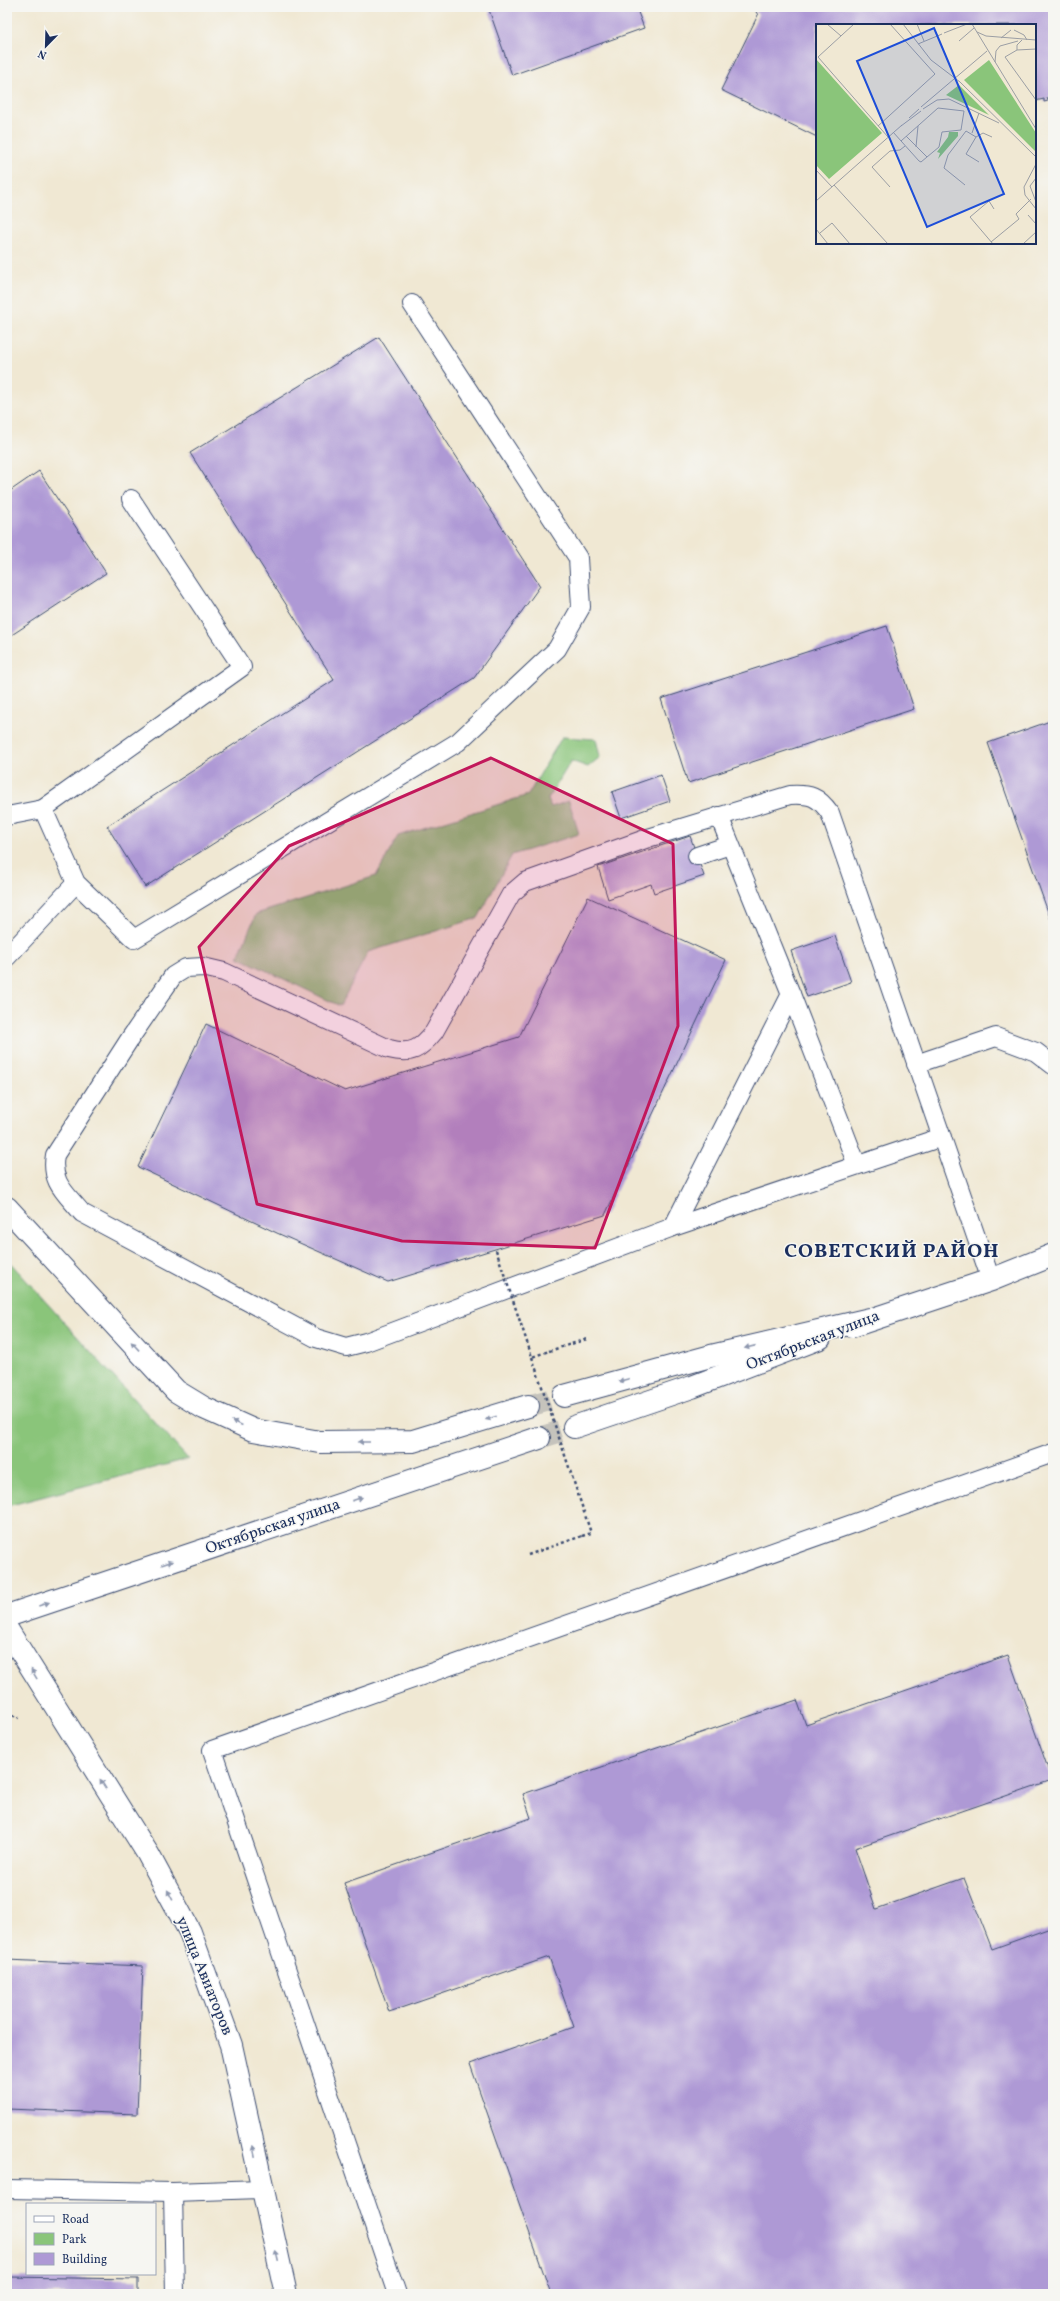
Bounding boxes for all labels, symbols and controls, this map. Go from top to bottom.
inset map [816,24,1036,244]
north arrow [26,26,66,66]
text: N [36,45,49,62]
district label: СОВЕТСКИЙ РАЙОН [784,1238,1000,1266]
street label: Октябрьская улица [743,1305,883,1377]
one-way arrow [130,1341,139,1351]
one-way arrow [744,1345,756,1351]
one-way arrow [618,1377,630,1383]
one-way arrow [484,1415,496,1421]
one-way arrow [231,1420,243,1426]
one-way arrow [357,1439,370,1445]
street label: Октябрьская улица [203,1494,343,1560]
one-way arrow [351,1496,363,1502]
one-way arrow [162,1559,174,1565]
one-way arrow [38,1601,50,1607]
one-way arrow [31,1668,38,1680]
one-way arrow [100,1778,107,1790]
one-way arrow [167,1890,173,1901]
street label: улица Авиаторов [170,1913,238,2039]
one-way arrow [250,2145,256,2157]
legend [26,2203,156,2275]
text: Road [62,2212,89,2228]
text: Park [62,2232,87,2248]
one-way arrow [274,2250,280,2262]
text: Building [62,2252,107,2268]

